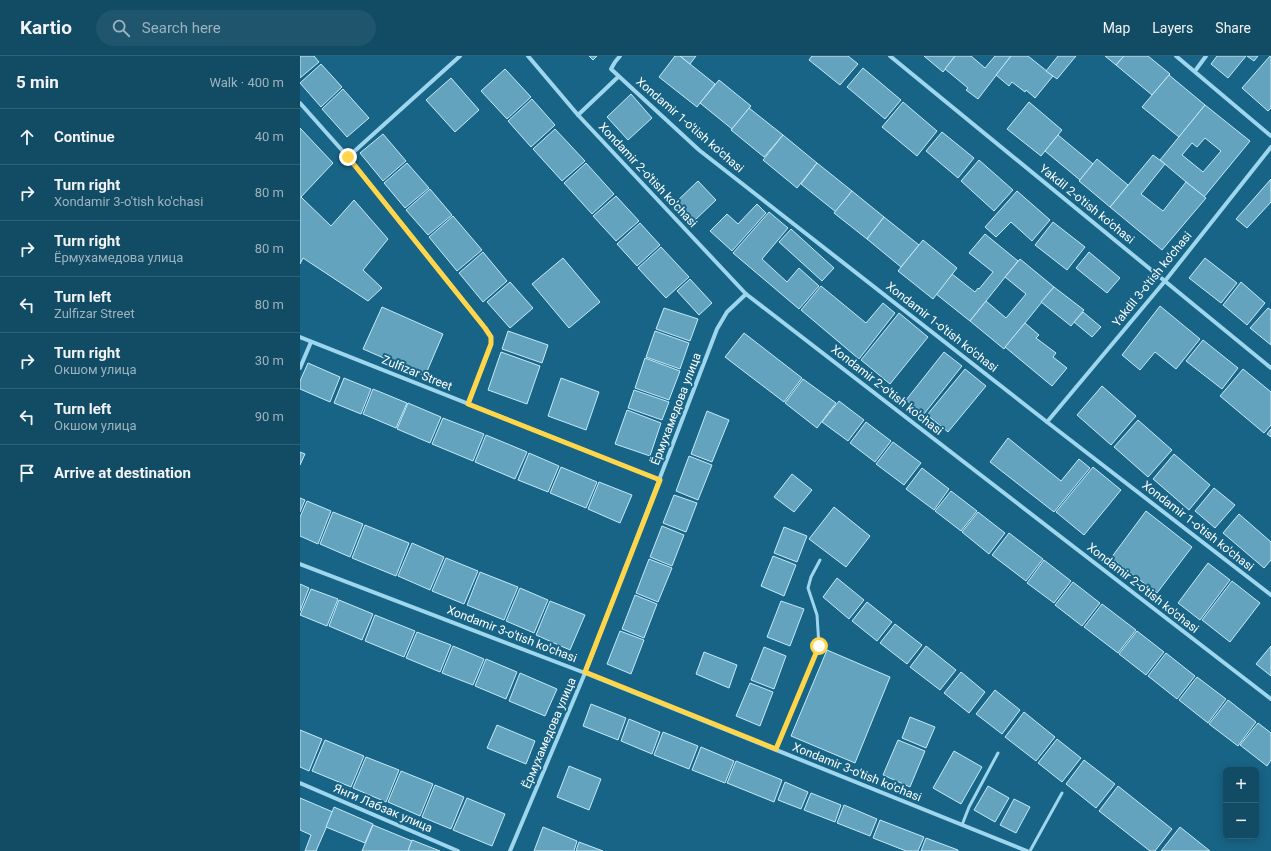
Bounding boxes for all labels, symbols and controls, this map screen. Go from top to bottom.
search box [96,10,376,46]
text: Kartio [20,16,72,39]
icon: search [110,17,132,39]
text: Search here [142,19,221,37]
text: Map [1103,20,1130,36]
text: Layers [1152,20,1193,36]
text: Share [1215,20,1251,36]
text: 5 min [16,72,59,92]
street label: Xondamir 1-o'tish ko'chasi [633,74,747,176]
text: Walk · 400 m [209,75,284,90]
street label: Xondamir 2-o'tish ko'chasi [596,120,700,230]
icon: ahead [16,126,38,148]
text: Continue [54,128,115,146]
text: 40 m [255,129,284,144]
route end [339,148,357,166]
street label: Yakdil 2-o'tish ko'chasi [1037,161,1137,247]
text: Turn right [54,176,120,194]
icon: right [16,182,38,204]
text: 80 m [255,185,284,200]
text: Xondamir 3-o'tish ko'chasi [54,194,203,209]
street label: Yakdil 3-o'tish ko'chasi [1109,229,1195,329]
text: Turn right [54,232,120,250]
icon: right [16,238,38,260]
text: 80 m [255,241,284,256]
text: Ёрмухамедова улица [54,250,183,265]
street label: Xondamir 1-o'tish ko'chasi [883,279,1001,375]
text: Turn left [54,288,111,306]
icon: left [16,294,38,316]
text: 80 m [255,297,284,312]
text: Zulfizar Street [54,306,135,321]
street label: Xondamir 2-o'tish ko'chasi [828,342,946,438]
text: Turn right [54,344,120,362]
icon: right [16,350,38,372]
street label: Ёрмухамедова улица [647,350,704,467]
text: 30 m [255,353,284,368]
street label: Zulfizar Street [380,353,454,393]
text: Окшом улица [54,362,136,377]
text: Turn left [54,400,111,418]
icon: left [16,406,38,428]
text: 90 m [255,409,284,424]
text: Окшом улица [54,418,136,433]
icon: arrive [16,462,38,484]
text: Arrive at destination [54,464,191,482]
street label: Xondamir 1-o'tish ko'chasi [1139,478,1257,574]
street label: Xondamir 2-o'tish ko'chasi [1084,540,1202,636]
street label: Xondamir 3-o'tish ko'chasi [445,603,579,665]
route start [810,637,828,655]
street label: Ёрмухамедова улица [518,675,579,791]
street label: Xondamir 3-o'tish ko'chasi [790,740,924,804]
map controls [1223,767,1259,839]
button: + [1223,767,1259,803]
street label: Янги Лабзак улица [331,781,435,835]
button: − [1223,803,1259,839]

